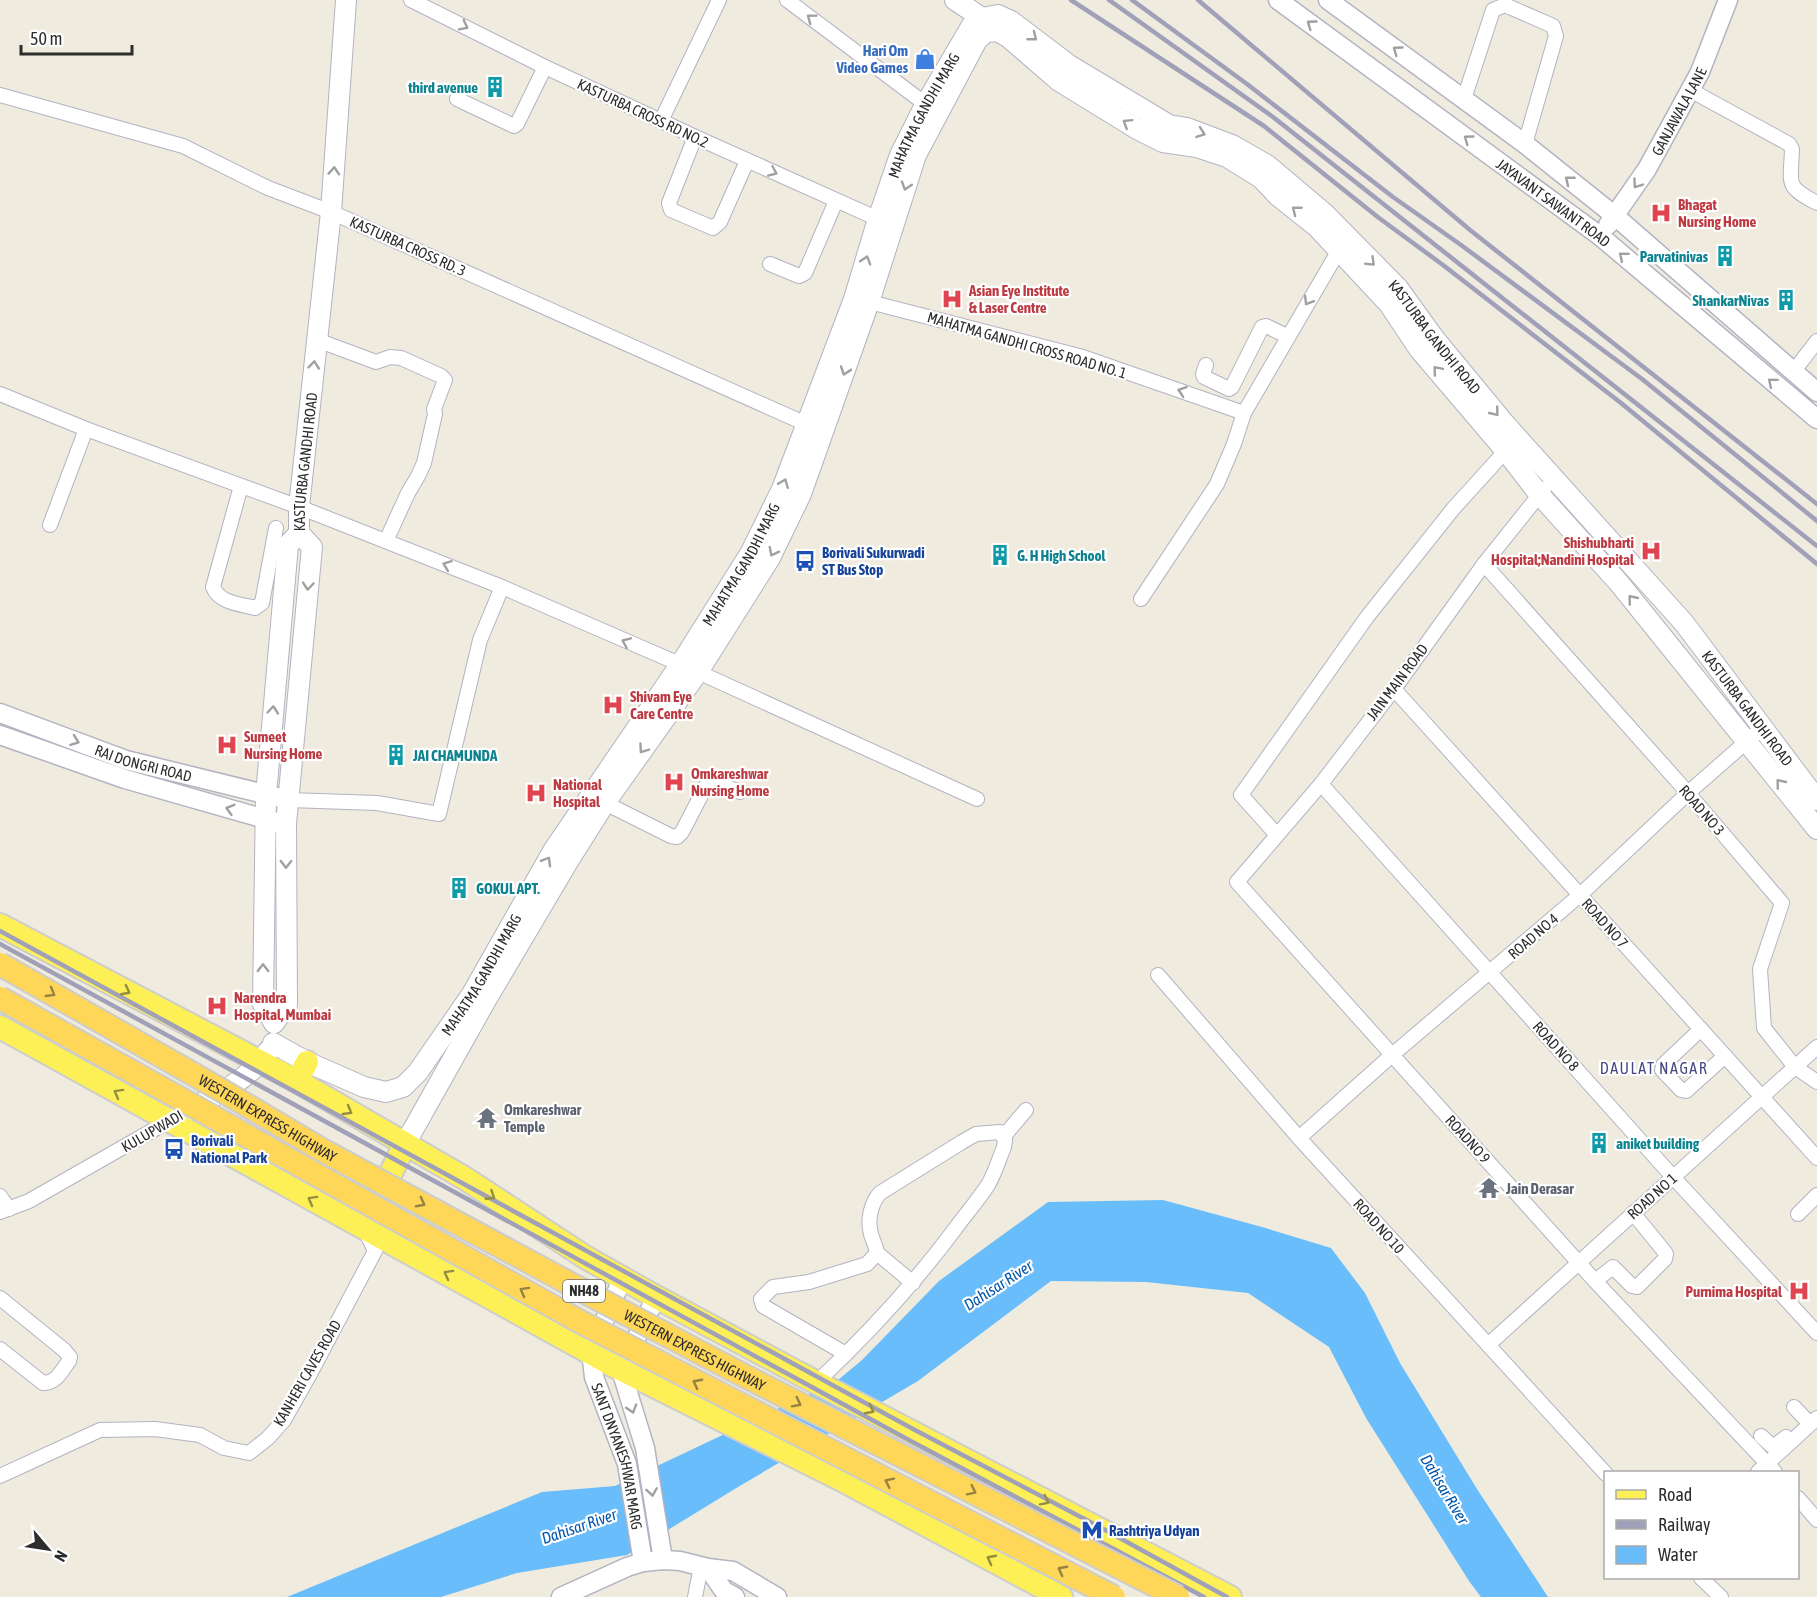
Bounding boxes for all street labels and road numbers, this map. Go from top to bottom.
street label: MAHATMA GANDHI MARG [884,49,962,180]
street label: GANJAWALA LANE [1648,65,1710,158]
street label: KASTURBA CROSS RD NO.2 [575,75,711,151]
street label: JAYAVANT SAWANT ROAD [1494,155,1614,250]
street label: KASTURBA CROSS RD. 3 [347,213,469,279]
street label: KASTURBA GANDHI ROAD [1386,276,1485,397]
street label: MAHATMA GANDHI CROSS ROAD NO. 1 [925,308,1129,382]
street label: KASTURBA GANDHI ROAD [291,391,320,531]
street label: MAHATMA GANDHI MARG [699,500,782,629]
street label: JAIN MAIN ROAD [1363,641,1431,723]
street label: KASTURBA GANDHI ROAD [1699,647,1797,769]
street label: RAI DONGRI ROAD [93,741,194,784]
street label: ROAD NO 3 [1676,782,1728,838]
street label: ROAD NO 7 [1578,895,1632,951]
street label: ROAD NO 4 [1505,910,1561,962]
street label: MAHATMA GANDHI MARG [438,911,524,1038]
street label: ROAD NO 8 [1529,1018,1583,1074]
street label: WESTERN EXPRESS HIGHWAY [196,1071,340,1165]
street label: KULUPWADI [118,1107,186,1155]
street label: ROADNO 9 [1442,1112,1494,1166]
street label: ROAD NO 1 [1624,1169,1680,1223]
street label: ROAD NO 10 [1350,1195,1408,1257]
road number: NH48 [563,1280,605,1302]
street label: WESTERN EXPRESS HIGHWAY [621,1306,769,1394]
street label: KANHERI CAVES ROAD [270,1317,344,1429]
street label: SANT DNYANESHWAR MARG [589,1381,646,1531]

